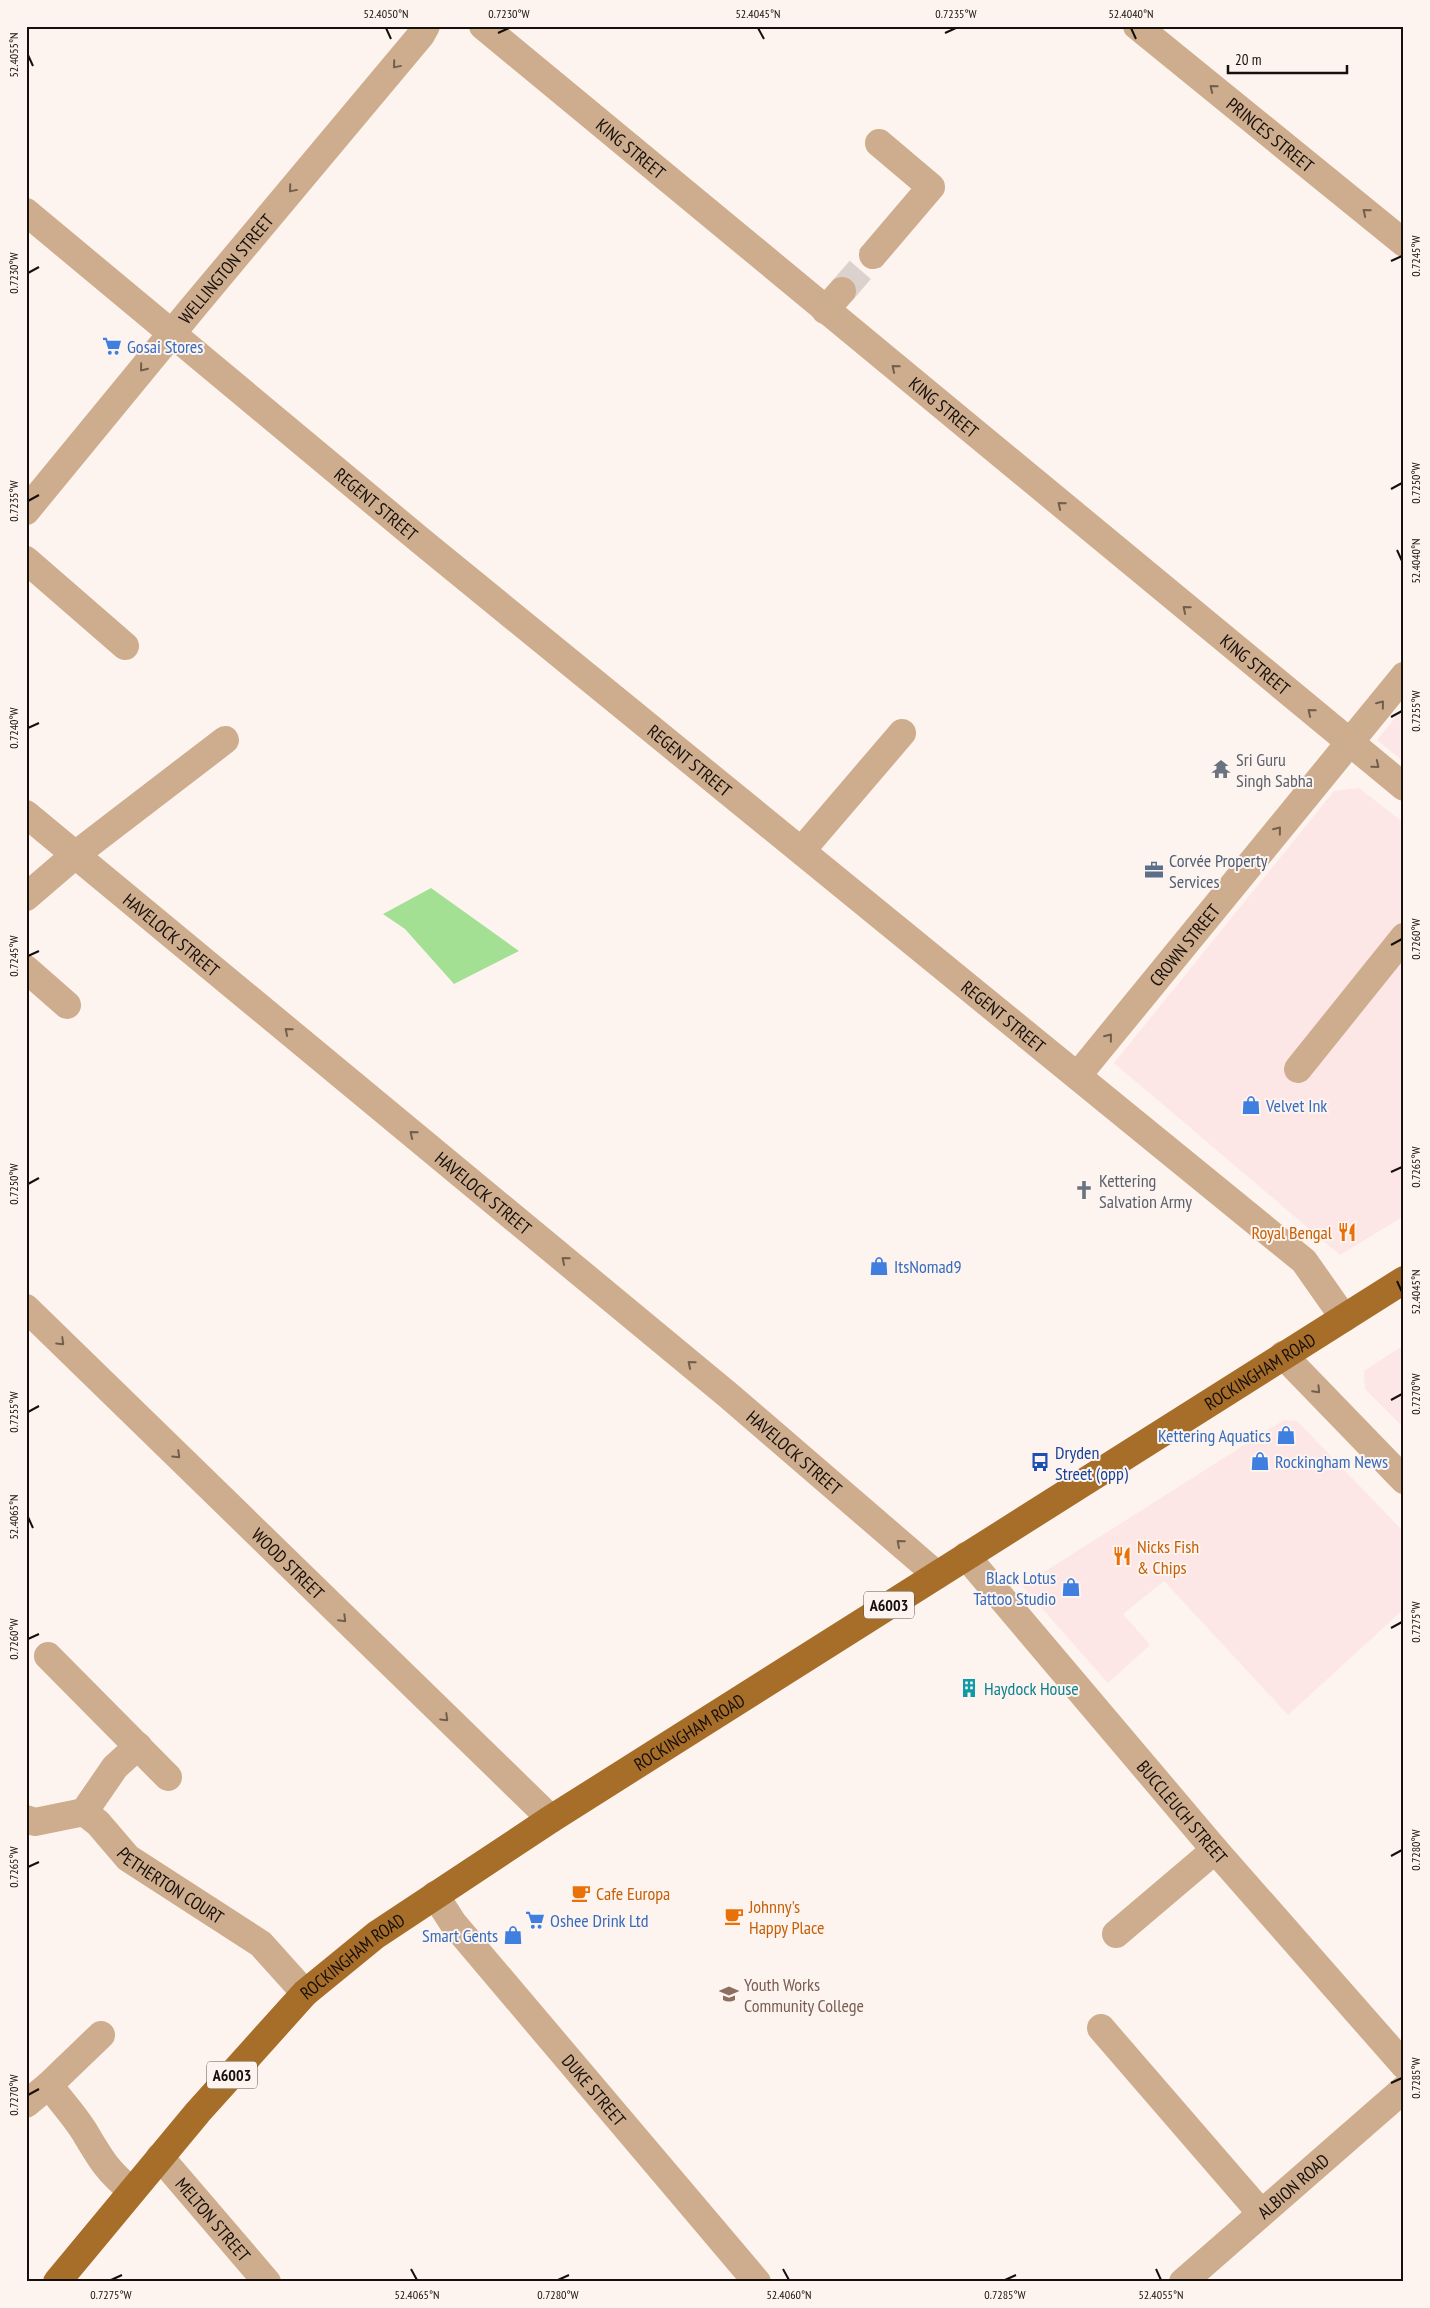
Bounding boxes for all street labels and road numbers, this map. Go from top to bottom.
street label: PRINCES STREET [1222,92,1319,177]
street label: KING STREET [592,113,670,184]
street label: WELLINGTON STREET [173,209,278,328]
street label: KING STREET [905,371,983,442]
street label: REGENT STREET [330,462,423,545]
street label: KING STREET [1216,629,1295,700]
street label: REGENT STREET [643,719,737,801]
street label: HAVELOCK STREET [119,888,225,981]
street label: CROWN STREET [1144,899,1225,991]
street label: REGENT STREET [957,975,1051,1057]
street label: HAVELOCK STREET [431,1146,537,1239]
street label: ROCKINGHAM ROAD [1200,1327,1320,1415]
street label: HAVELOCK STREET [742,1405,847,1500]
street label: WOOD STREET [247,1523,330,1604]
road number: A6003 [864,1592,914,1618]
street label: ROCKINGHAM ROAD [629,1688,749,1775]
street label: BUCCLEUCH STREET [1132,1755,1233,1868]
street label: PETHERTON COURT [112,1842,228,1928]
street label: ROCKINGHAM ROAD [295,1908,409,2004]
street label: DUKE STREET [557,2049,631,2131]
road number: A6003 [207,2062,257,2088]
street label: ALBION ROAD [1252,2148,1334,2223]
street label: MELTON STREET [171,2172,256,2266]

